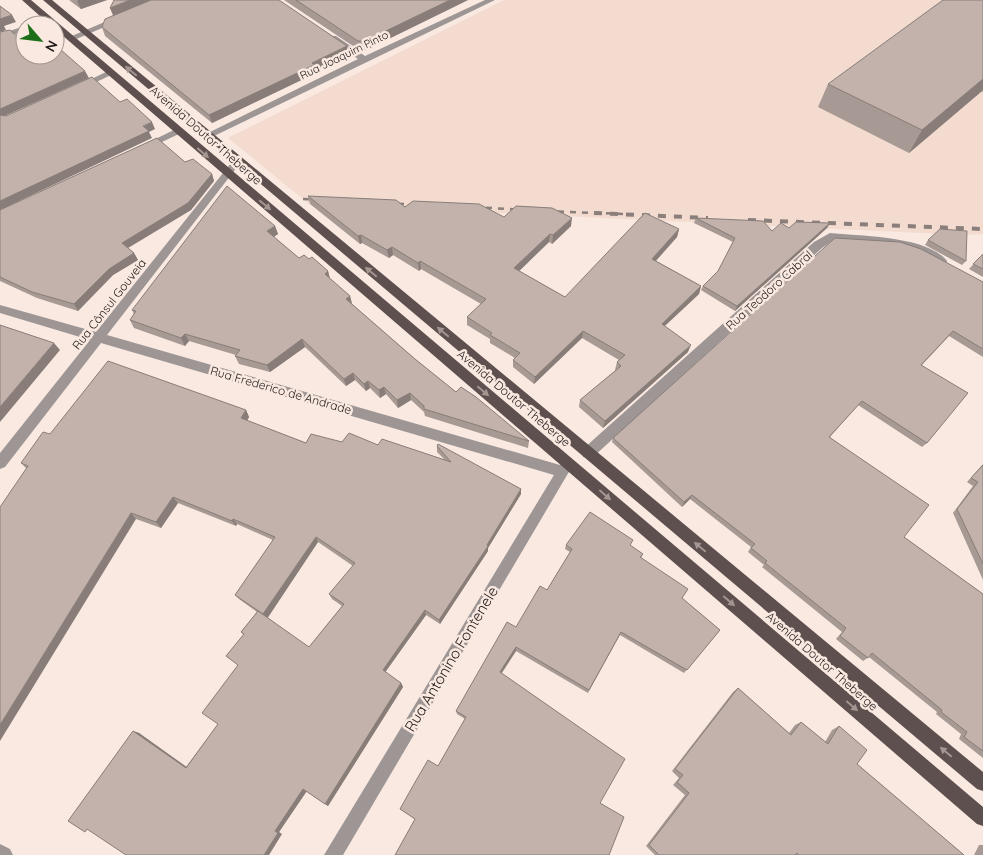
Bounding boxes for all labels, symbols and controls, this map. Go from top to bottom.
north arrow [15,15,65,65]
street label: Rua Joaquim Pinto [297,27,391,82]
text: N [41,37,62,55]
one-way arrow [125,65,138,76]
street label: Avenida Doutor Theberge [147,82,265,188]
one-way arrow [196,147,209,158]
one-way arrow [259,199,271,211]
street label: Rua Teodoro Cabral [723,247,815,333]
street label: Rua Cônsul Gouveia [69,256,149,352]
one-way arrow [366,266,378,278]
one-way arrow [437,327,450,338]
street label: Avenida Doutor Theberge [454,346,574,450]
street label: Rua Frederico de Andrade [209,363,354,417]
one-way arrow [476,385,489,396]
one-way arrow [598,490,611,501]
one-way arrow [694,542,707,553]
street label: Rua Antonino Fontenele [400,583,502,735]
one-way arrow [722,595,734,607]
street label: Avenida Doutor Theberge [763,608,881,714]
one-way arrow [845,701,858,712]
one-way arrow [939,747,952,758]

